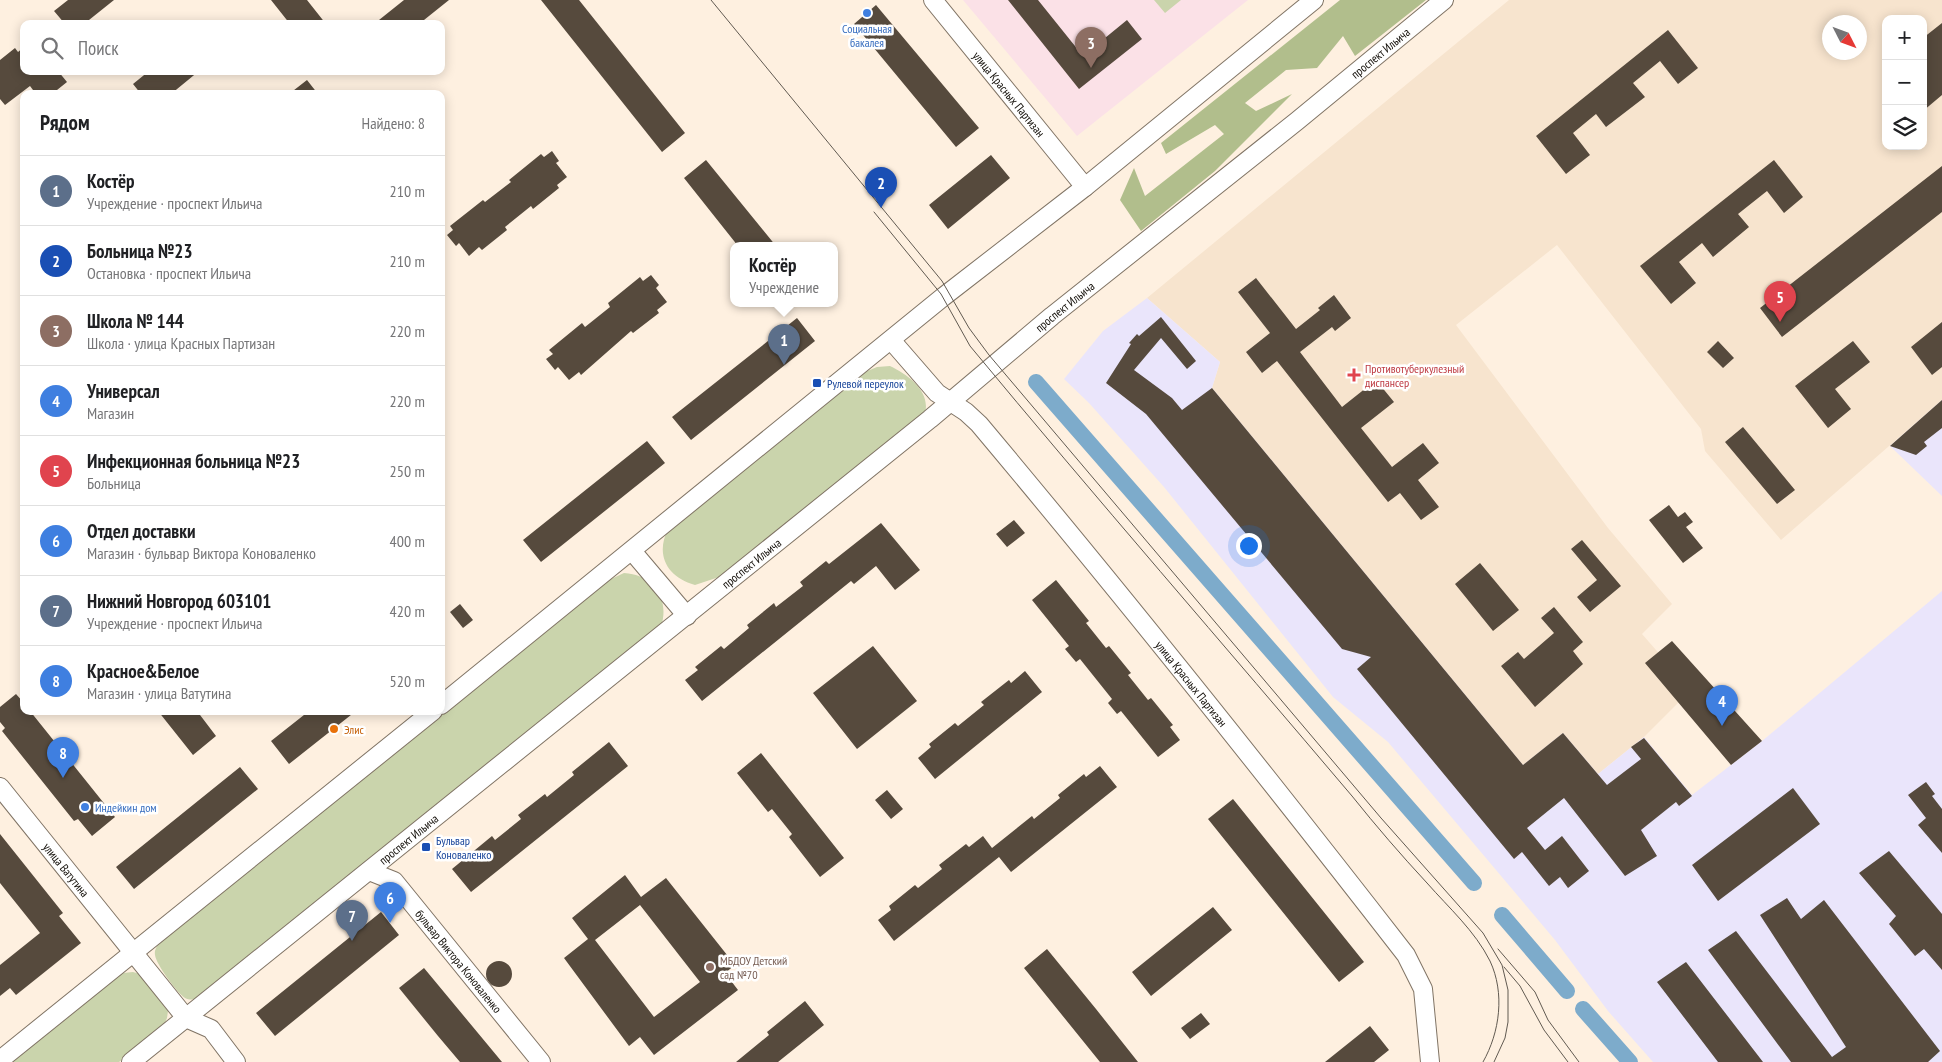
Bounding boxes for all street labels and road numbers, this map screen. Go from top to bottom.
street label: проспект Ильича [1348,24,1413,81]
street label: улица Красных Партизан [970,48,1049,140]
street label: проспект Ильича [1032,278,1097,335]
street label: проспект Ильича [719,535,784,591]
street label: улица Красных Партизан [1153,637,1231,729]
street label: проспект Ильича [376,810,441,867]
street label: улица Ватутина [40,839,93,900]
street label: бульвар Виктора Коноваленко [413,906,505,1016]

